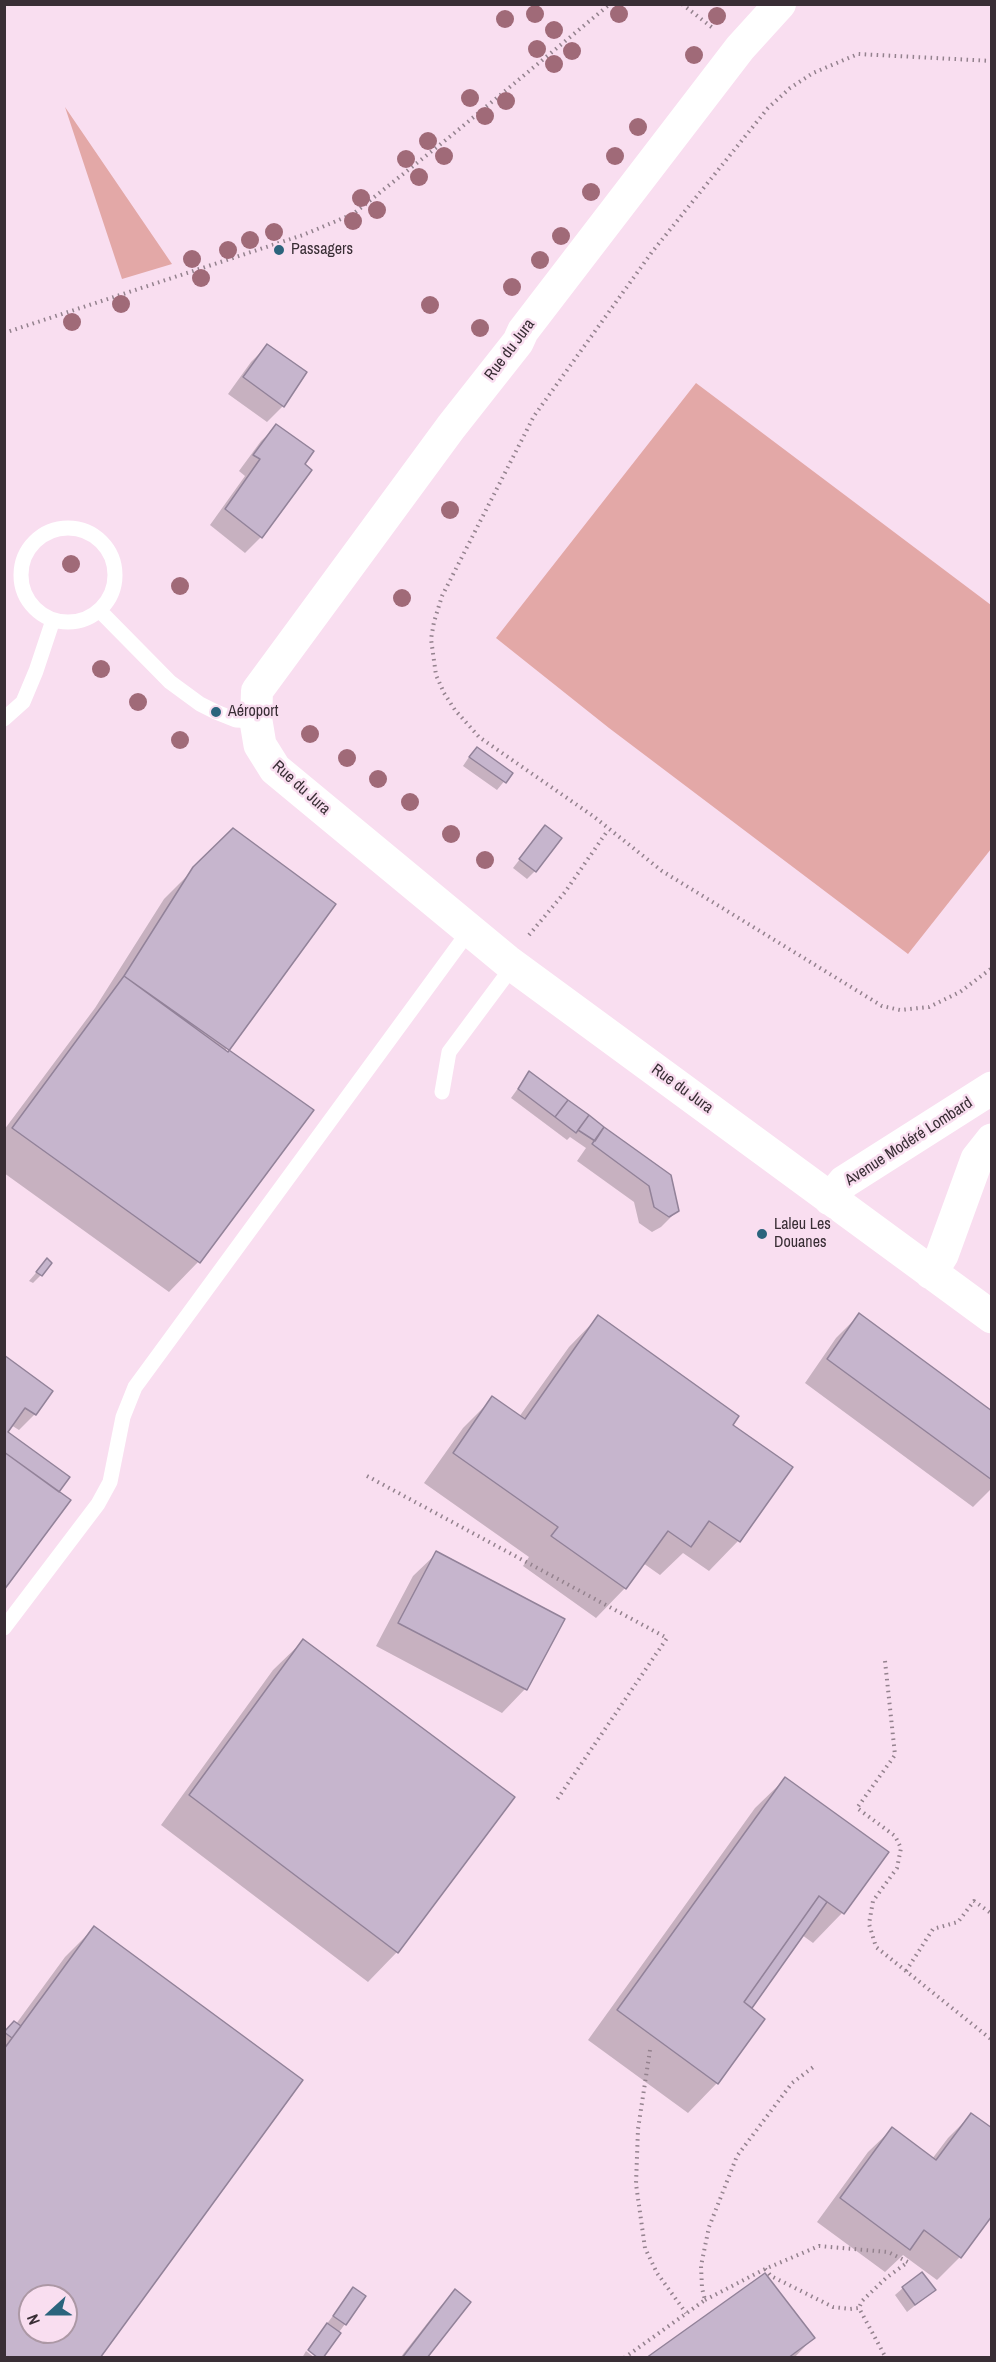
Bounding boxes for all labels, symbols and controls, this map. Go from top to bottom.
place label: Passagers [291,240,353,260]
marker: Passagers [272,243,286,257]
street label: Rue du Jura [481,316,539,384]
place label: Aéroport [228,702,278,722]
marker: Aéroport [209,705,223,719]
street label: Rue du Jura [268,757,334,819]
street label: Rue du Jura [647,1060,717,1118]
street label: Avenue Modéré Lombard [842,1094,976,1190]
place label: Laleu Les Douanes [774,1215,831,1253]
marker: Laleu Les Douanes [755,1227,769,1241]
north arrow [18,2284,78,2344]
text: N [21,2311,45,2328]

